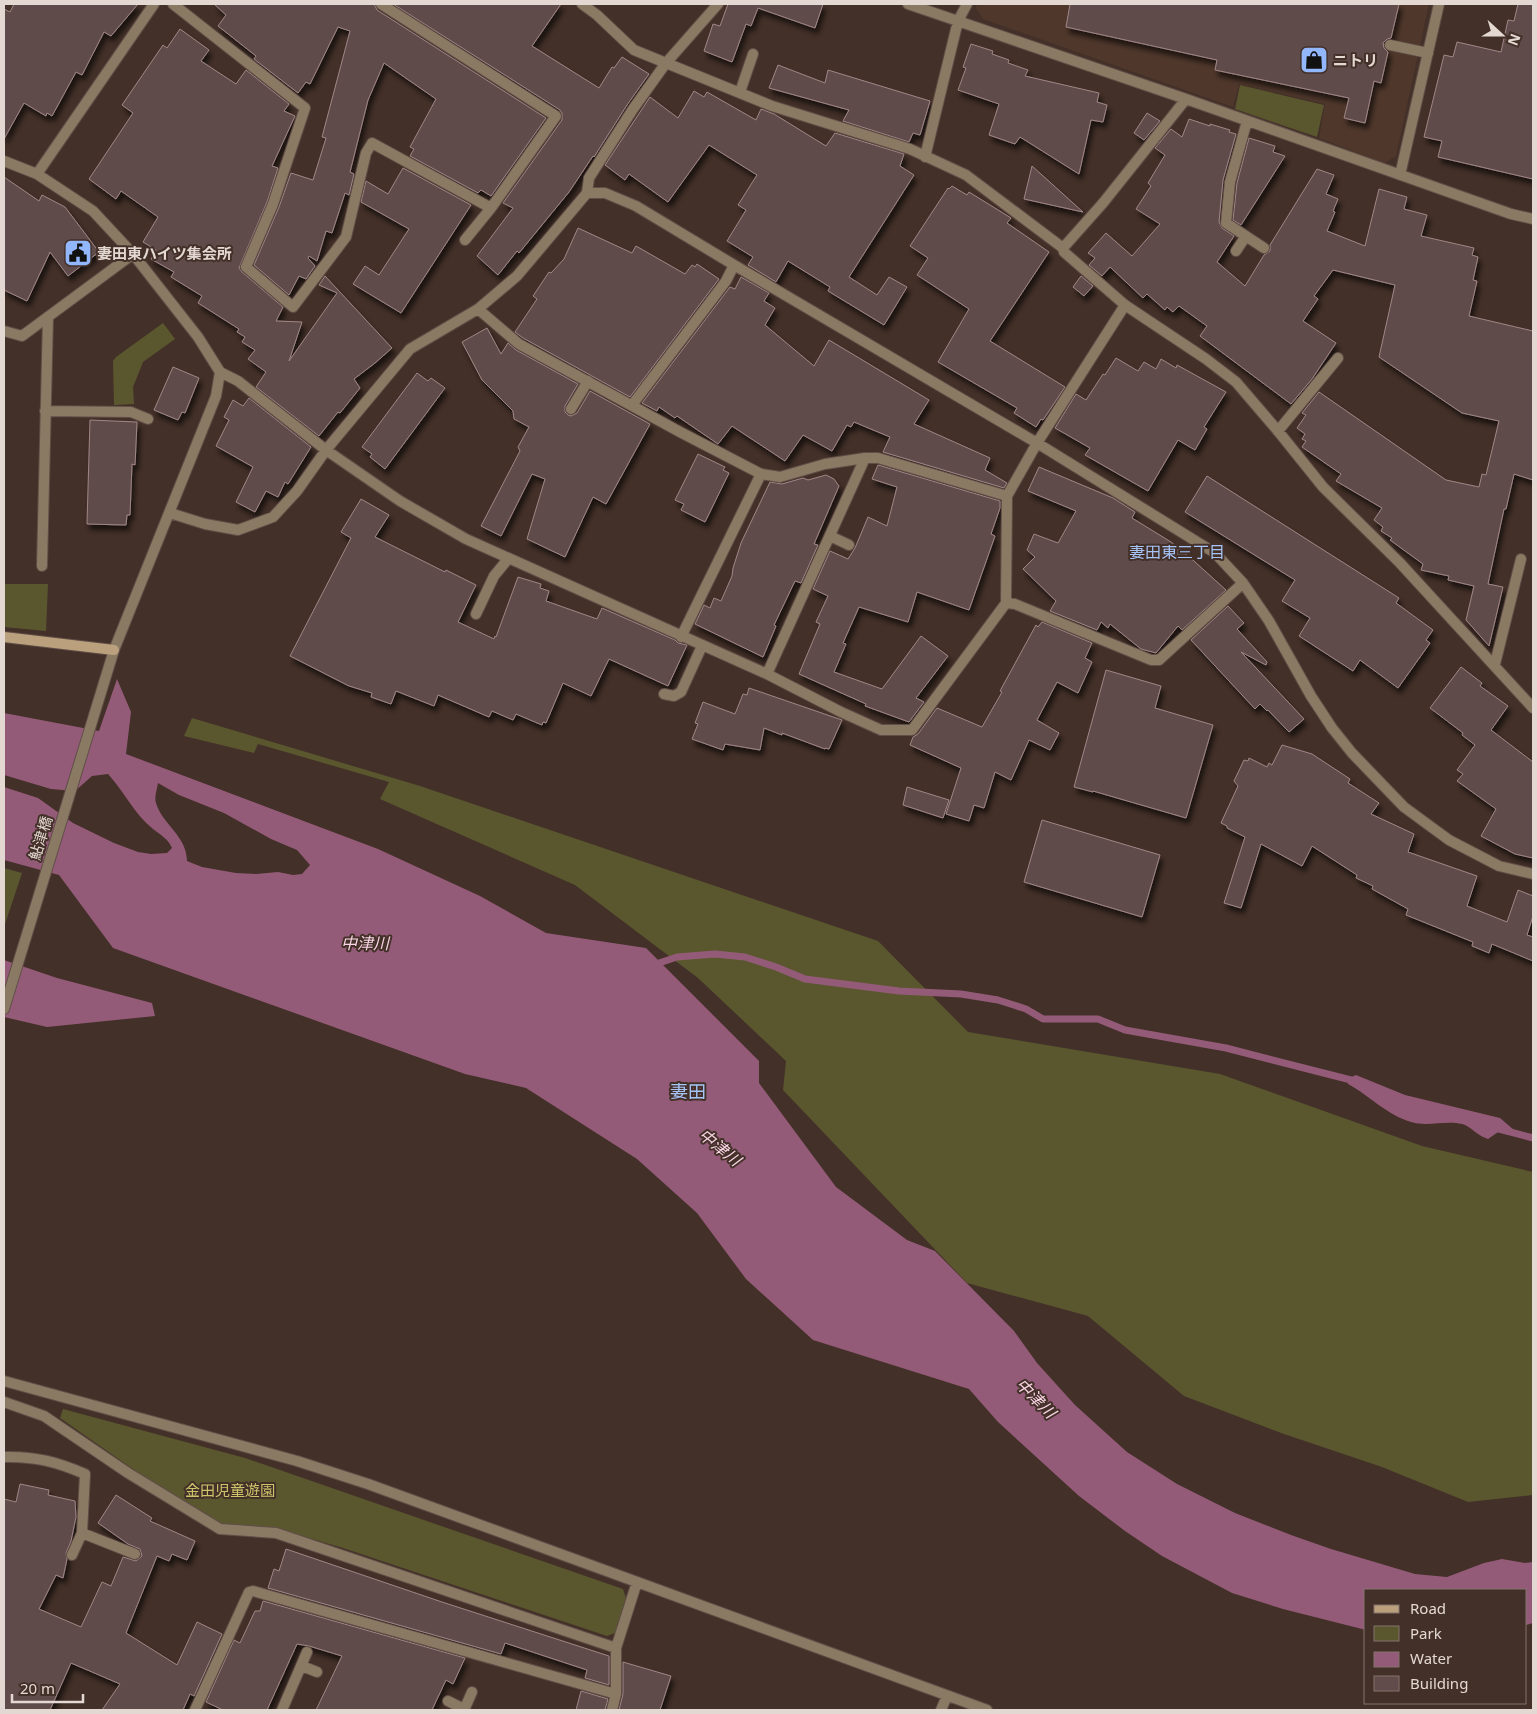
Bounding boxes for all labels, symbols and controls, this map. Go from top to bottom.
north arrow [1477,10,1527,60]
text: N [1504,31,1526,49]
shop icon: ニトリ [1299,45,1329,75]
place label: ニトリ [1333,50,1378,70]
public building icon: 妻田東ハイツ集会所 [63,238,93,268]
place label: 妻田東ハイツ集会所 [97,243,232,263]
district label: 妻田東三丁目 [1129,541,1225,563]
street label: 鮎津橋 [24,814,56,862]
water label: 中津川 [341,932,391,954]
district label: 妻田 [670,1079,706,1103]
water label: 中津川 [694,1123,747,1172]
water label: 中津川 [1011,1373,1062,1424]
park label: 金田児童遊園 [185,1480,275,1500]
legend [1364,1589,1527,1704]
text: Road [1410,1598,1446,1618]
text: Park [1410,1623,1442,1643]
text: Water [1410,1648,1452,1668]
scale bar [12,1672,84,1704]
text: Building [1410,1673,1468,1693]
text: 20 m [20,1678,55,1698]

